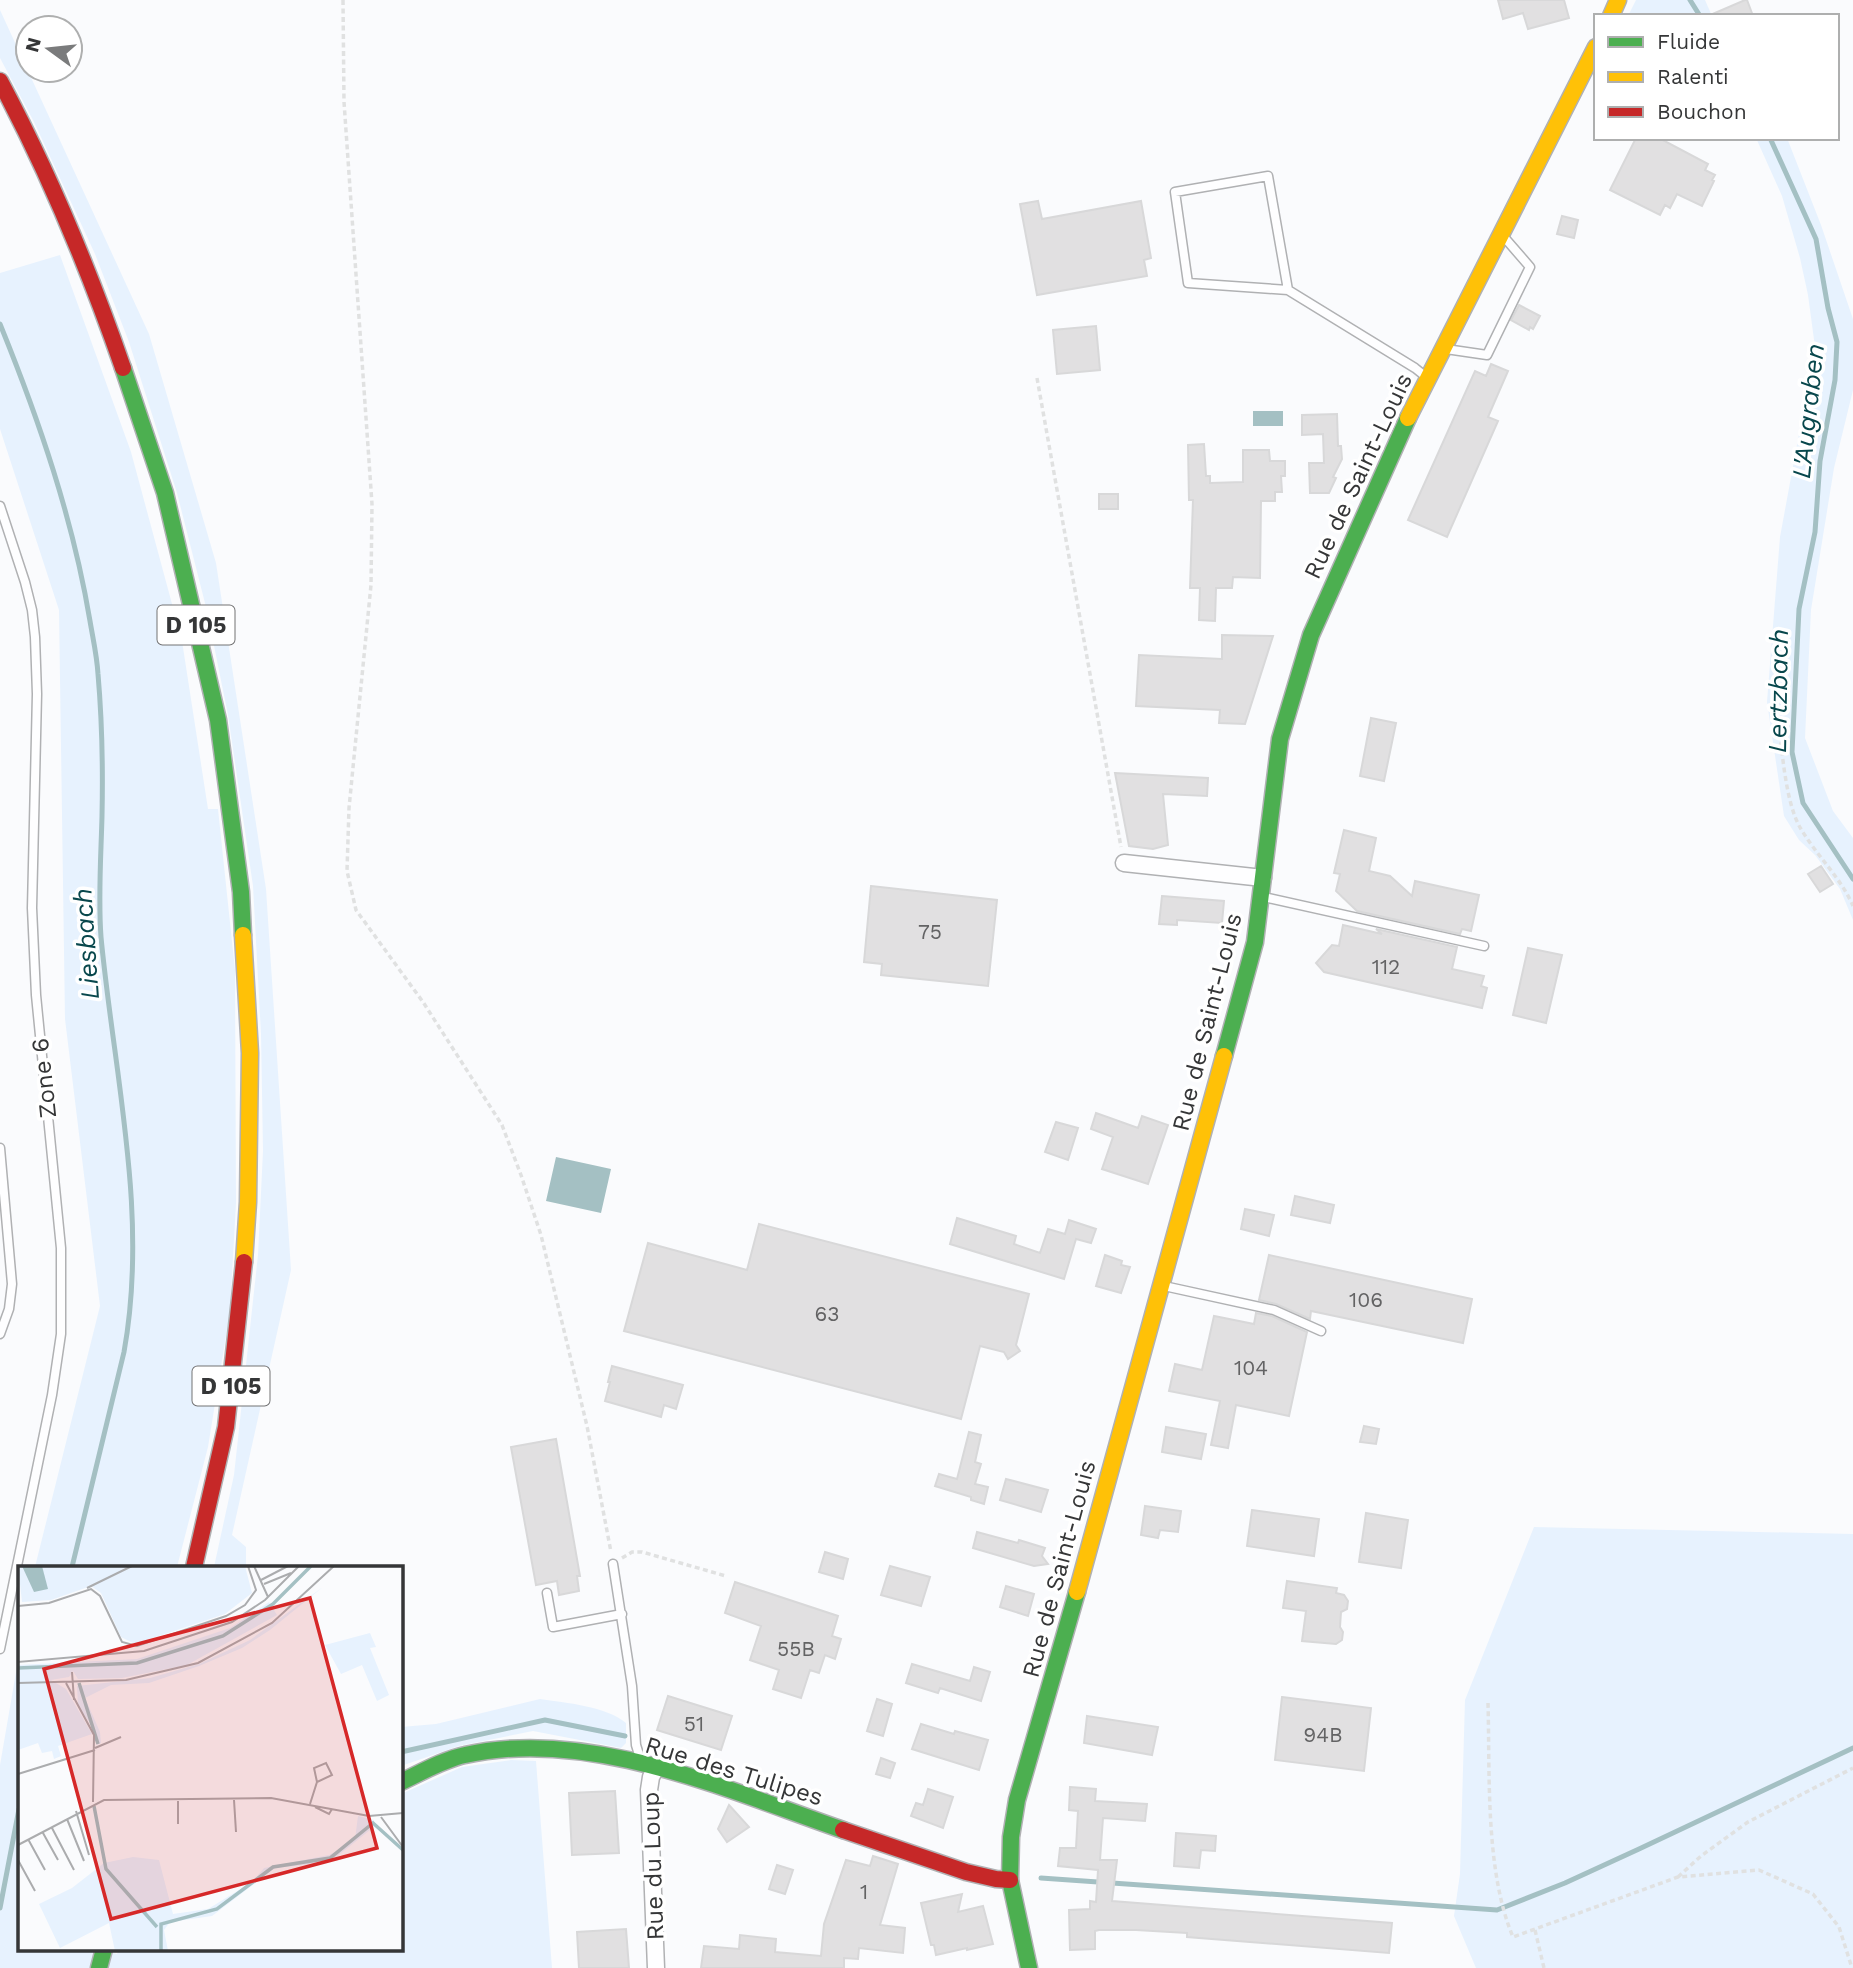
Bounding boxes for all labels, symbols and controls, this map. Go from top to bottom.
north arrow [14,14,84,84]
legend [1594,14,1839,140]
text: Fluide [1657,29,1720,54]
text: N [20,35,46,55]
text: Ralenti [1657,64,1729,89]
text: Bouchon [1657,99,1747,124]
water label: L'Augraben [1786,342,1830,480]
street label: Rue de Saint-Louis [1298,369,1418,583]
road number: D 105 [158,606,234,645]
water label: Lertzbach [1762,629,1794,753]
water label: Liesbach [67,887,105,1001]
street label: Rue de Saint-Louis [1166,910,1248,1134]
house number: 75 [918,919,942,944]
house number: 112 [1372,954,1400,979]
street label: Zone 6 [26,1037,62,1119]
house number: 106 [1349,1287,1383,1312]
house number: 63 [814,1301,840,1326]
house number: 104 [1234,1355,1268,1380]
road number: D 105 [192,1366,270,1406]
street label: Rue de Saint-Louis [1017,1457,1101,1681]
inset map [18,1566,402,1951]
house number: 55B [777,1636,815,1661]
house number: 51 [684,1711,704,1736]
house number: 94B [1303,1722,1343,1747]
street label: Rue des Tulipes [642,1731,826,1811]
street label: Rue du Loup [636,1791,670,1941]
house number: 1 [860,1879,868,1904]

